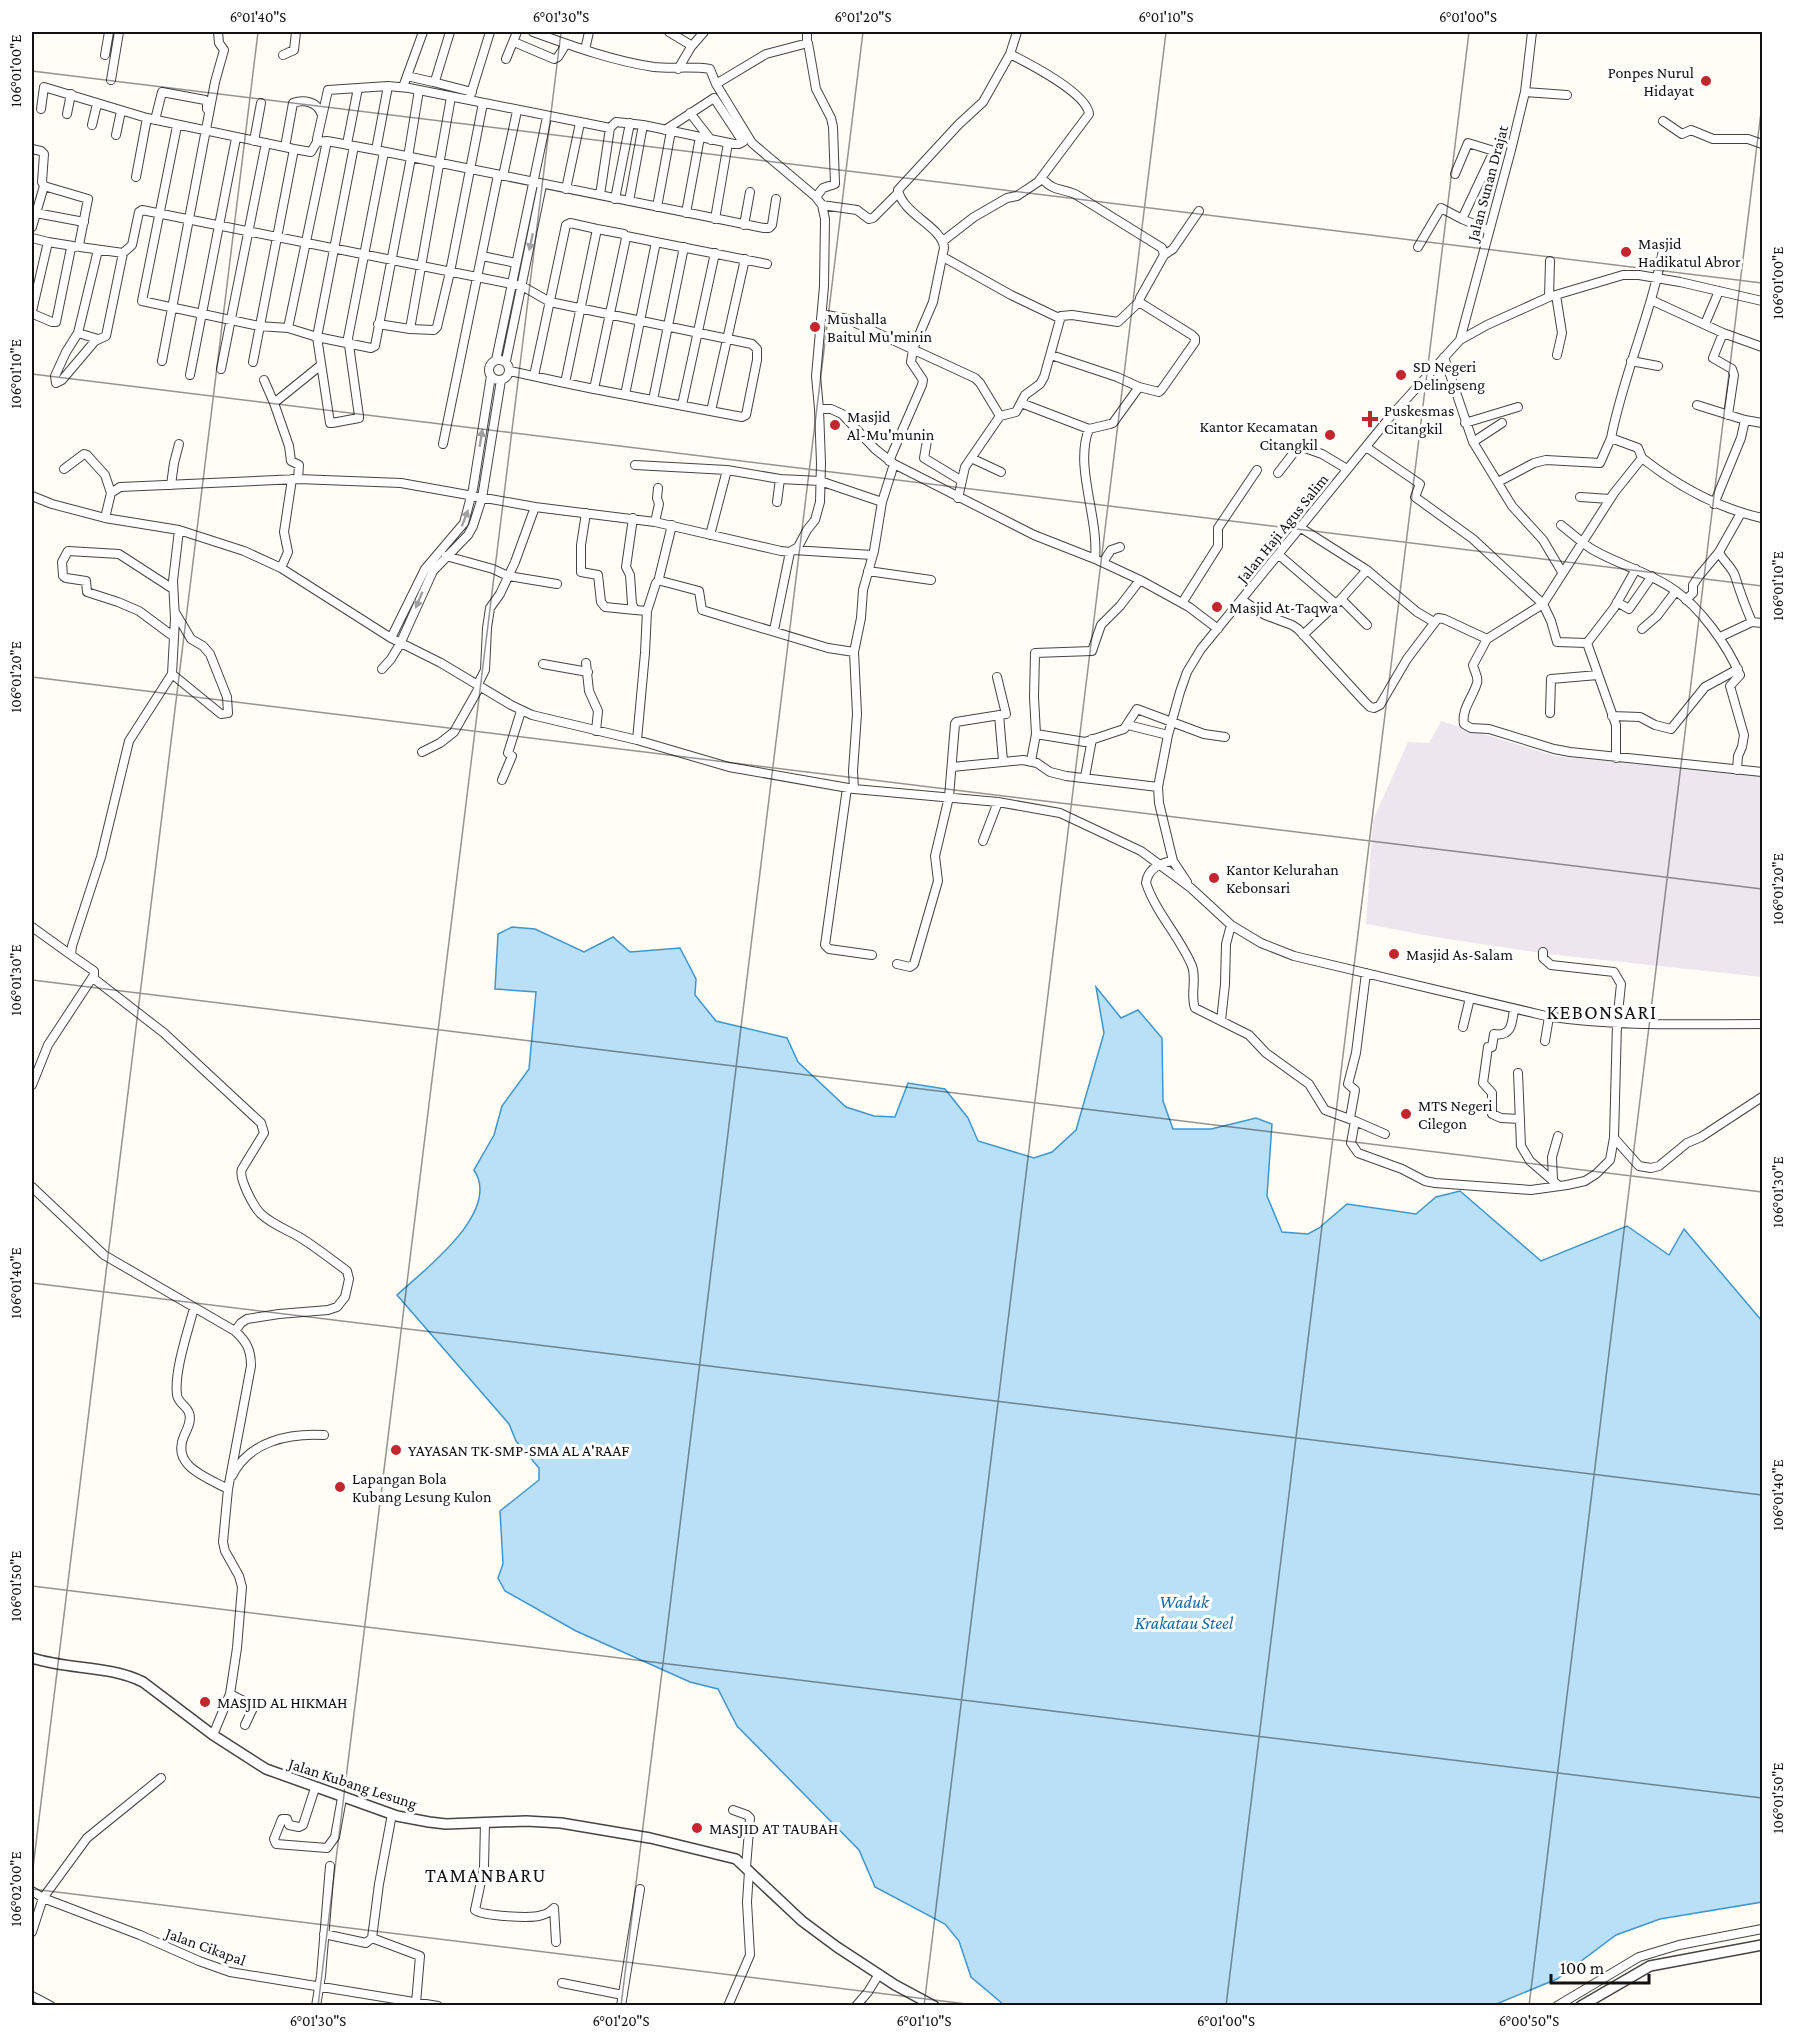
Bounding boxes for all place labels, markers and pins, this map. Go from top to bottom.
place label: Ponpes Nurul Hidayat [1608,64,1695,100]
marker: Ponpes Nurul Hidayat [1699,74,1713,88]
place label: Masjid Hadikatul Abror [1638,235,1741,270]
marker: Masjid Hadikatul Abror [1619,245,1633,259]
place label: Mushalla Baitul Mu'minin [827,310,933,345]
marker: Mushalla Baitul Mu'minin [808,320,822,334]
place label: SD Negeri Delingseng [1413,358,1485,394]
marker: SD Negeri Delingseng [1394,368,1408,382]
place label: Puskesmas Citangkil [1384,402,1454,438]
place label: Masjid Al-Mu'munin [847,408,935,443]
marker: Puskesmas Citangkil [1361,410,1379,428]
marker: Masjid Al-Mu'munin [828,418,842,432]
place label: Kantor Kecamatan Citangkil [1200,418,1318,454]
marker: Kantor Kecamatan Citangkil [1323,428,1337,442]
place label: Masjid At-Taqwa [1229,599,1339,617]
marker: Masjid At-Taqwa [1210,600,1224,614]
place label: Kantor Kelurahan Kebonsari [1226,861,1339,896]
marker: Kantor Kelurahan Kebonsari [1207,871,1221,885]
place label: Masjid As-Salam [1406,946,1513,964]
marker: Masjid As-Salam [1387,947,1401,961]
place label: MTS Negeri Cilegon [1418,1097,1492,1133]
marker: MTS Negeri Cilegon [1399,1107,1413,1121]
place label: YAYASAN TK-SMP-SMA AL A'RAAF [408,1442,629,1459]
marker: YAYASAN TK-SMP-SMA AL A'RAAF [389,1443,403,1457]
place label: Lapangan Bola Kubang Lesung Kulon [352,1470,492,1506]
marker: Lapangan Bola Kubang Lesung Kulon [333,1480,347,1494]
place label: MASJID AL HIKMAH [217,1694,348,1712]
marker: MASJID AL HIKMAH [198,1695,212,1709]
place label: MASJID AT TAUBAH [709,1820,838,1838]
marker: MASJID AT TAUBAH [690,1821,704,1835]

